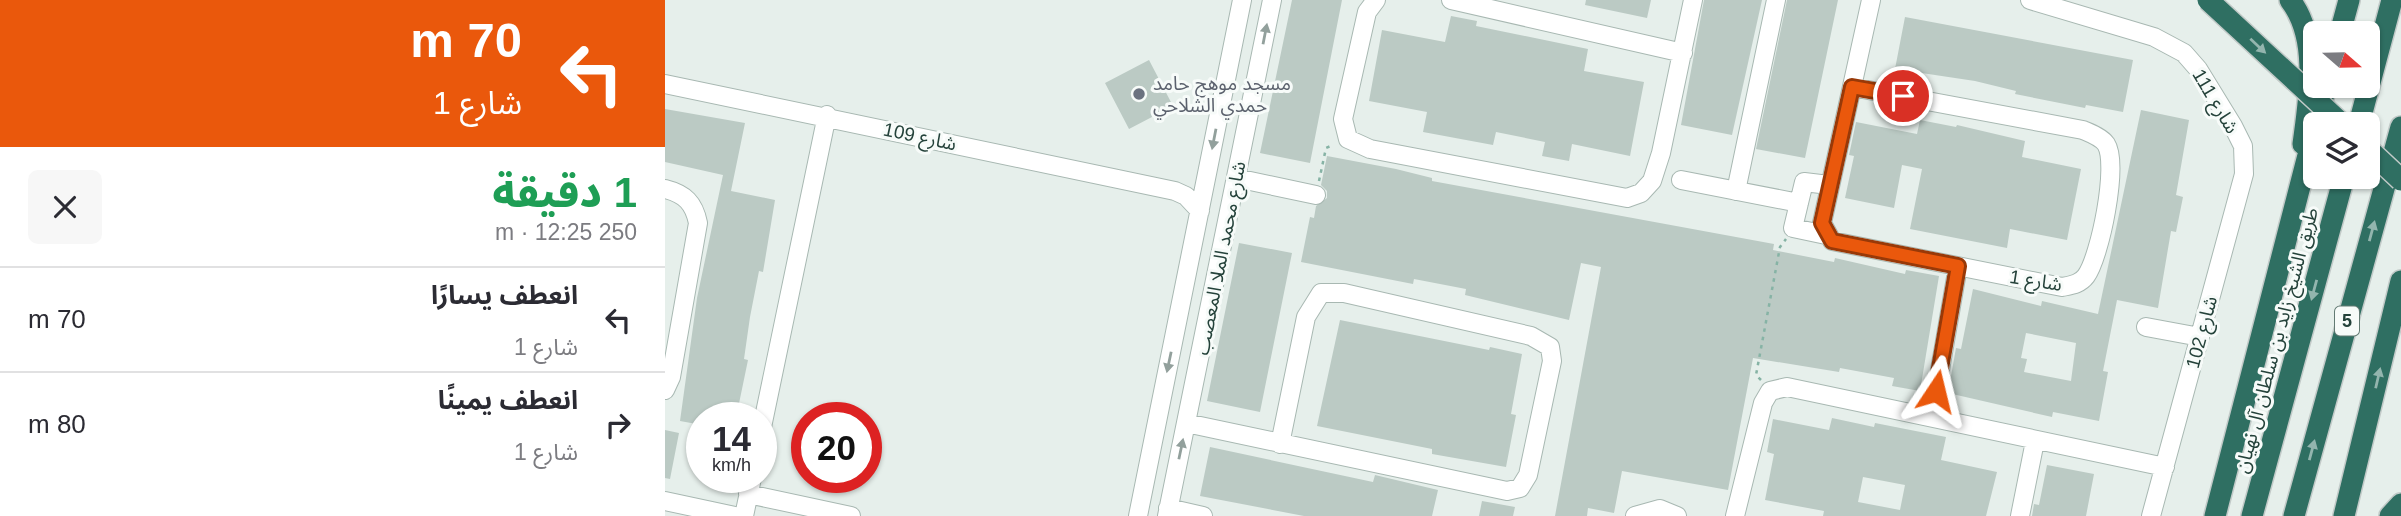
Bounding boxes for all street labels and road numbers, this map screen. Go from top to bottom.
street label: شارع 111 [2186,65,2243,139]
street label: شارع 109 [881,119,958,157]
street label: شارع محمد الملا المعصب [1191,159,1253,357]
street label: طريق الشيخ زايد بن سلطان آل نهيان [2231,205,2326,476]
street label: شارع 1 [2008,266,2064,298]
street label: شارع 102 [2182,294,2224,371]
road number: 5 [2335,306,2359,335]

